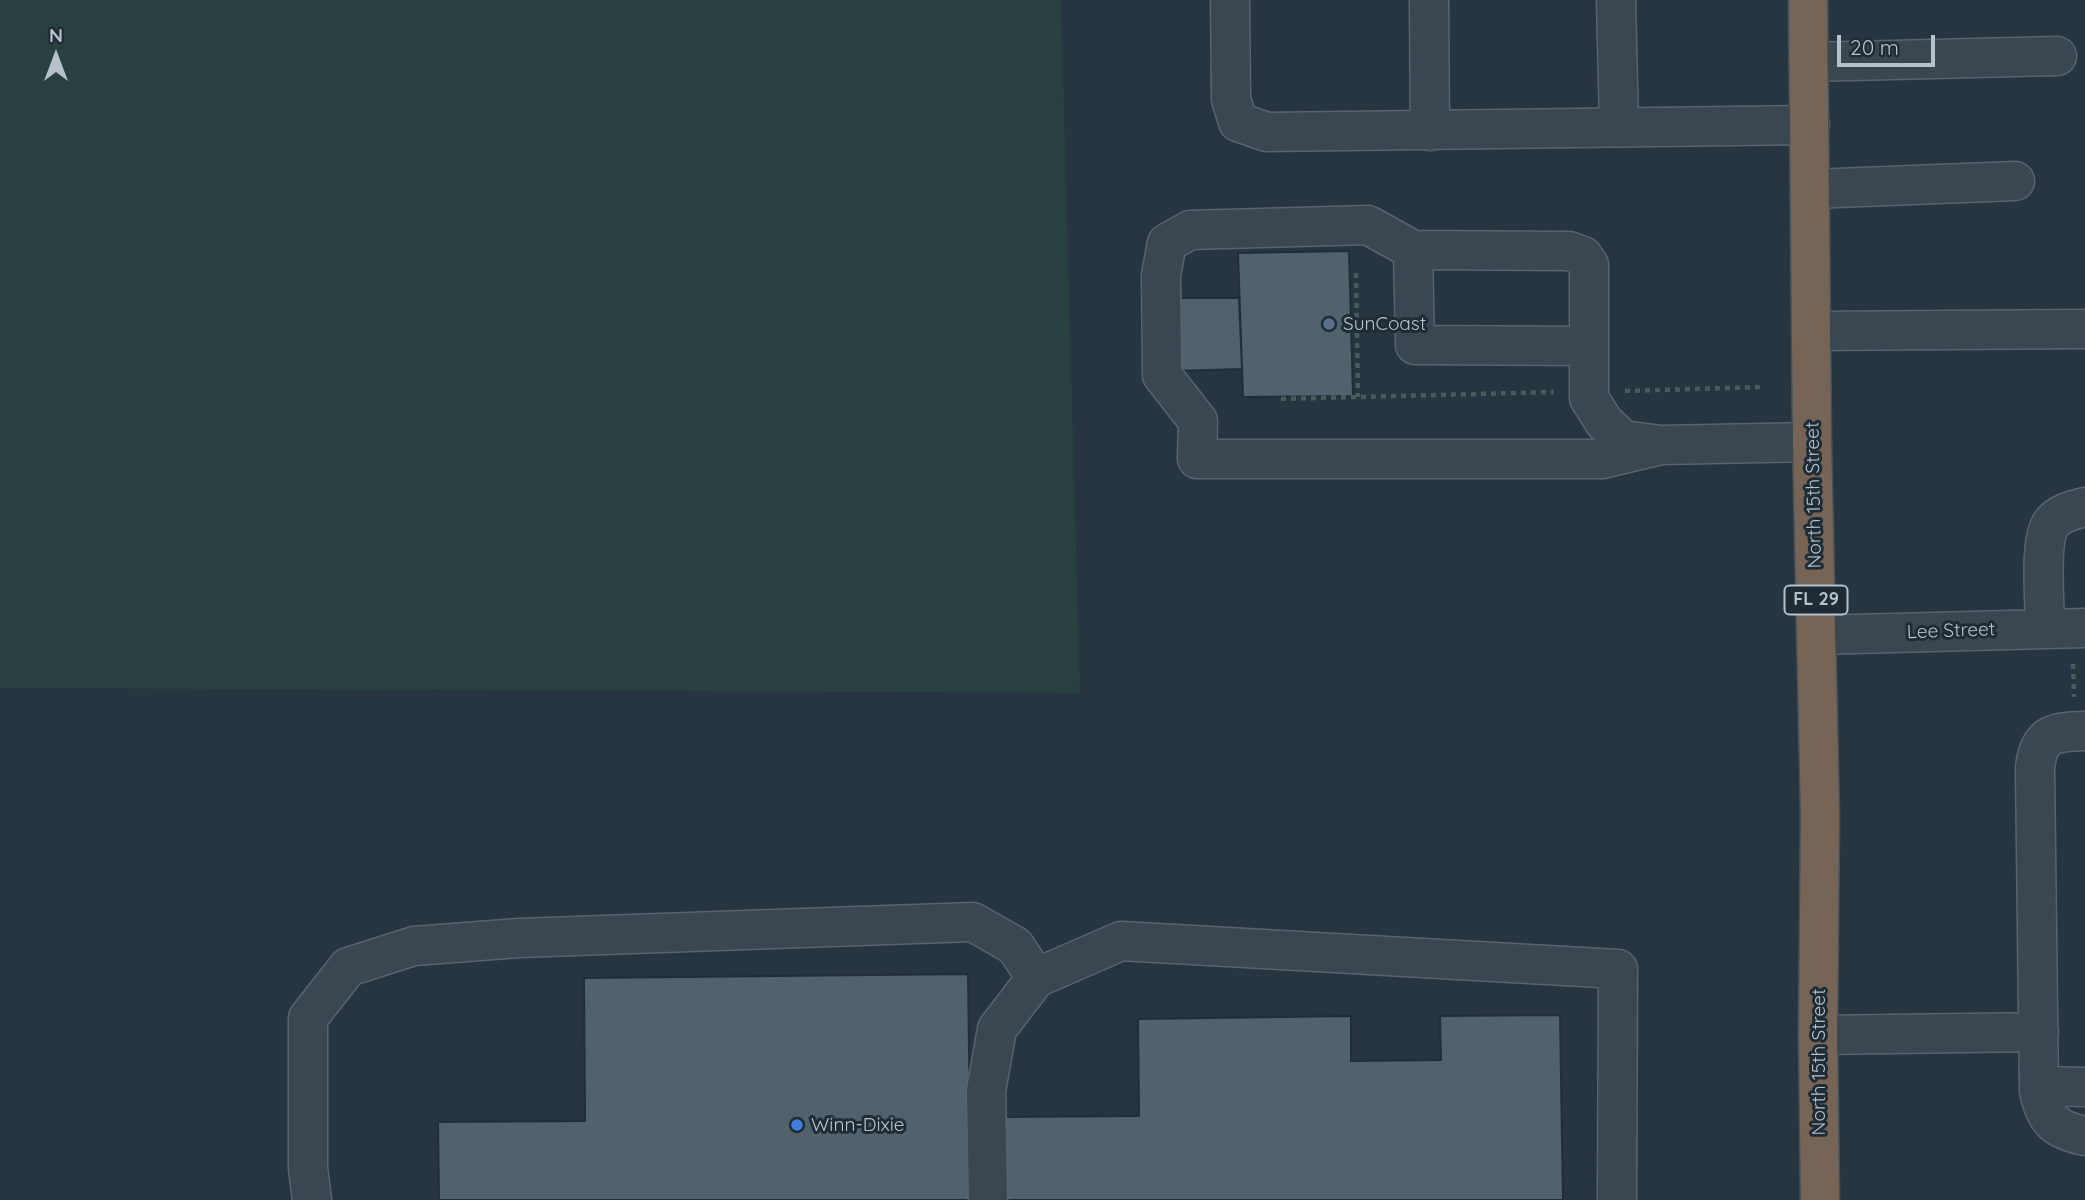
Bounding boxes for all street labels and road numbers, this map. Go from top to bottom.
street label: North 15th Street [1801,421,1827,569]
road number: FL 29 [1784,586,1848,614]
street label: Lee Street [1906,618,1996,644]
street label: North 15th Street [1808,989,1830,1135]

